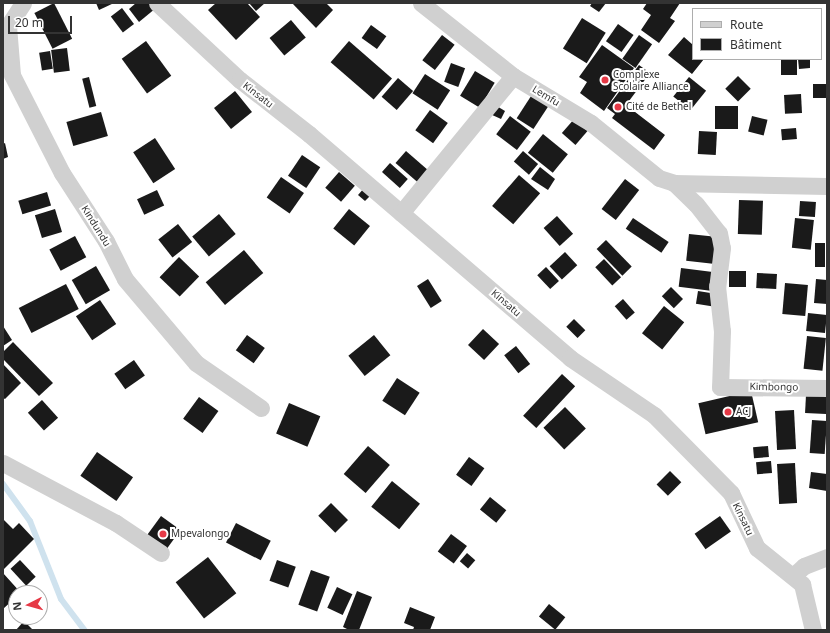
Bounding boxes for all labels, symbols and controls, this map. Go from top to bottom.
scale bar [10,8,74,34]
legend [692,8,822,60]
text: 20 m [15,14,43,31]
text: Route [730,16,763,33]
text: Bâtiment [730,36,782,53]
place label: Complexe Scolaire Alliance [613,68,689,92]
marker: Complexe Scolaire Alliance [600,75,610,85]
street label: Kinsatu [240,79,276,111]
street label: Lemfu [530,83,562,109]
place label: Cité de Bethel [626,101,691,113]
marker: Cité de Bethel [613,102,623,112]
street label: Kindundu [79,203,113,249]
street label: Kinsatu [489,287,523,319]
street label: Kimbongo [750,381,798,393]
place label: ACJ [736,406,751,418]
marker: ACJ [723,407,733,417]
street label: Kinsatu [730,501,756,537]
place label: Mpevalongo [171,528,229,540]
marker: Mpevalongo [158,529,168,539]
north arrow [8,585,48,625]
text: N [9,601,24,611]

